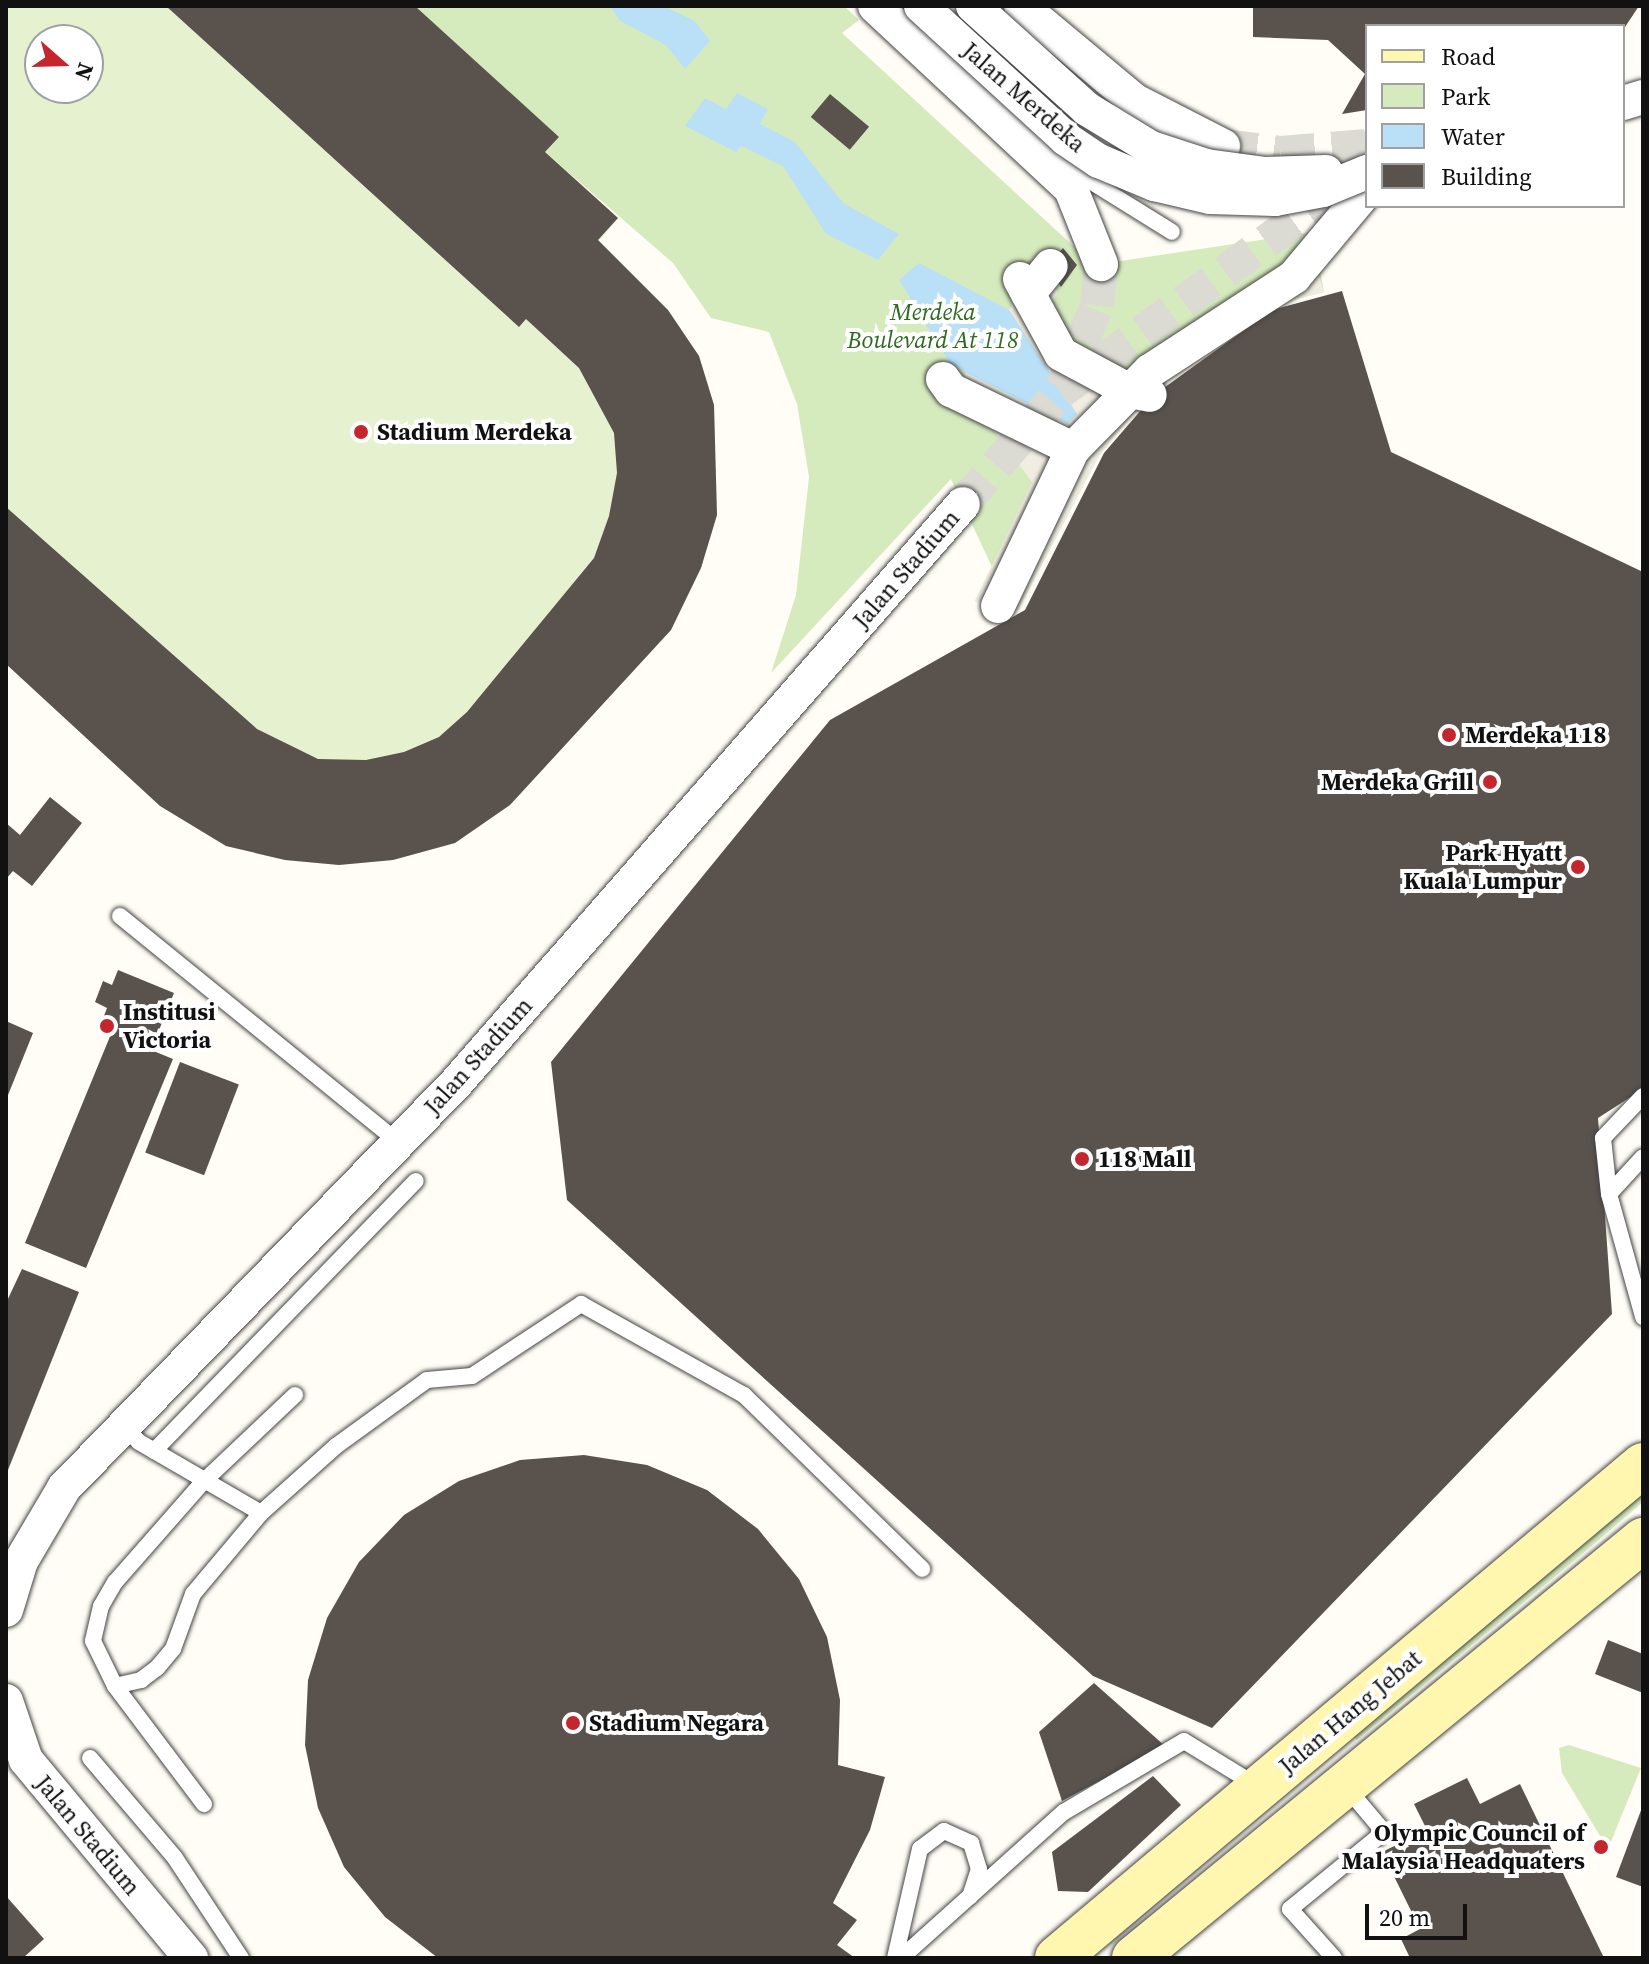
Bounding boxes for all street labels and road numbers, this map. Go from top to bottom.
street label: Jalan Merdeka [956,36,1092,158]
street label: Jalan Stadium [847,504,965,634]
street label: Jalan Stadium [418,991,538,1121]
street label: Jalan Hang Jebat [1273,1644,1427,1780]
street label: Jalan Stadium [29,1769,147,1901]

